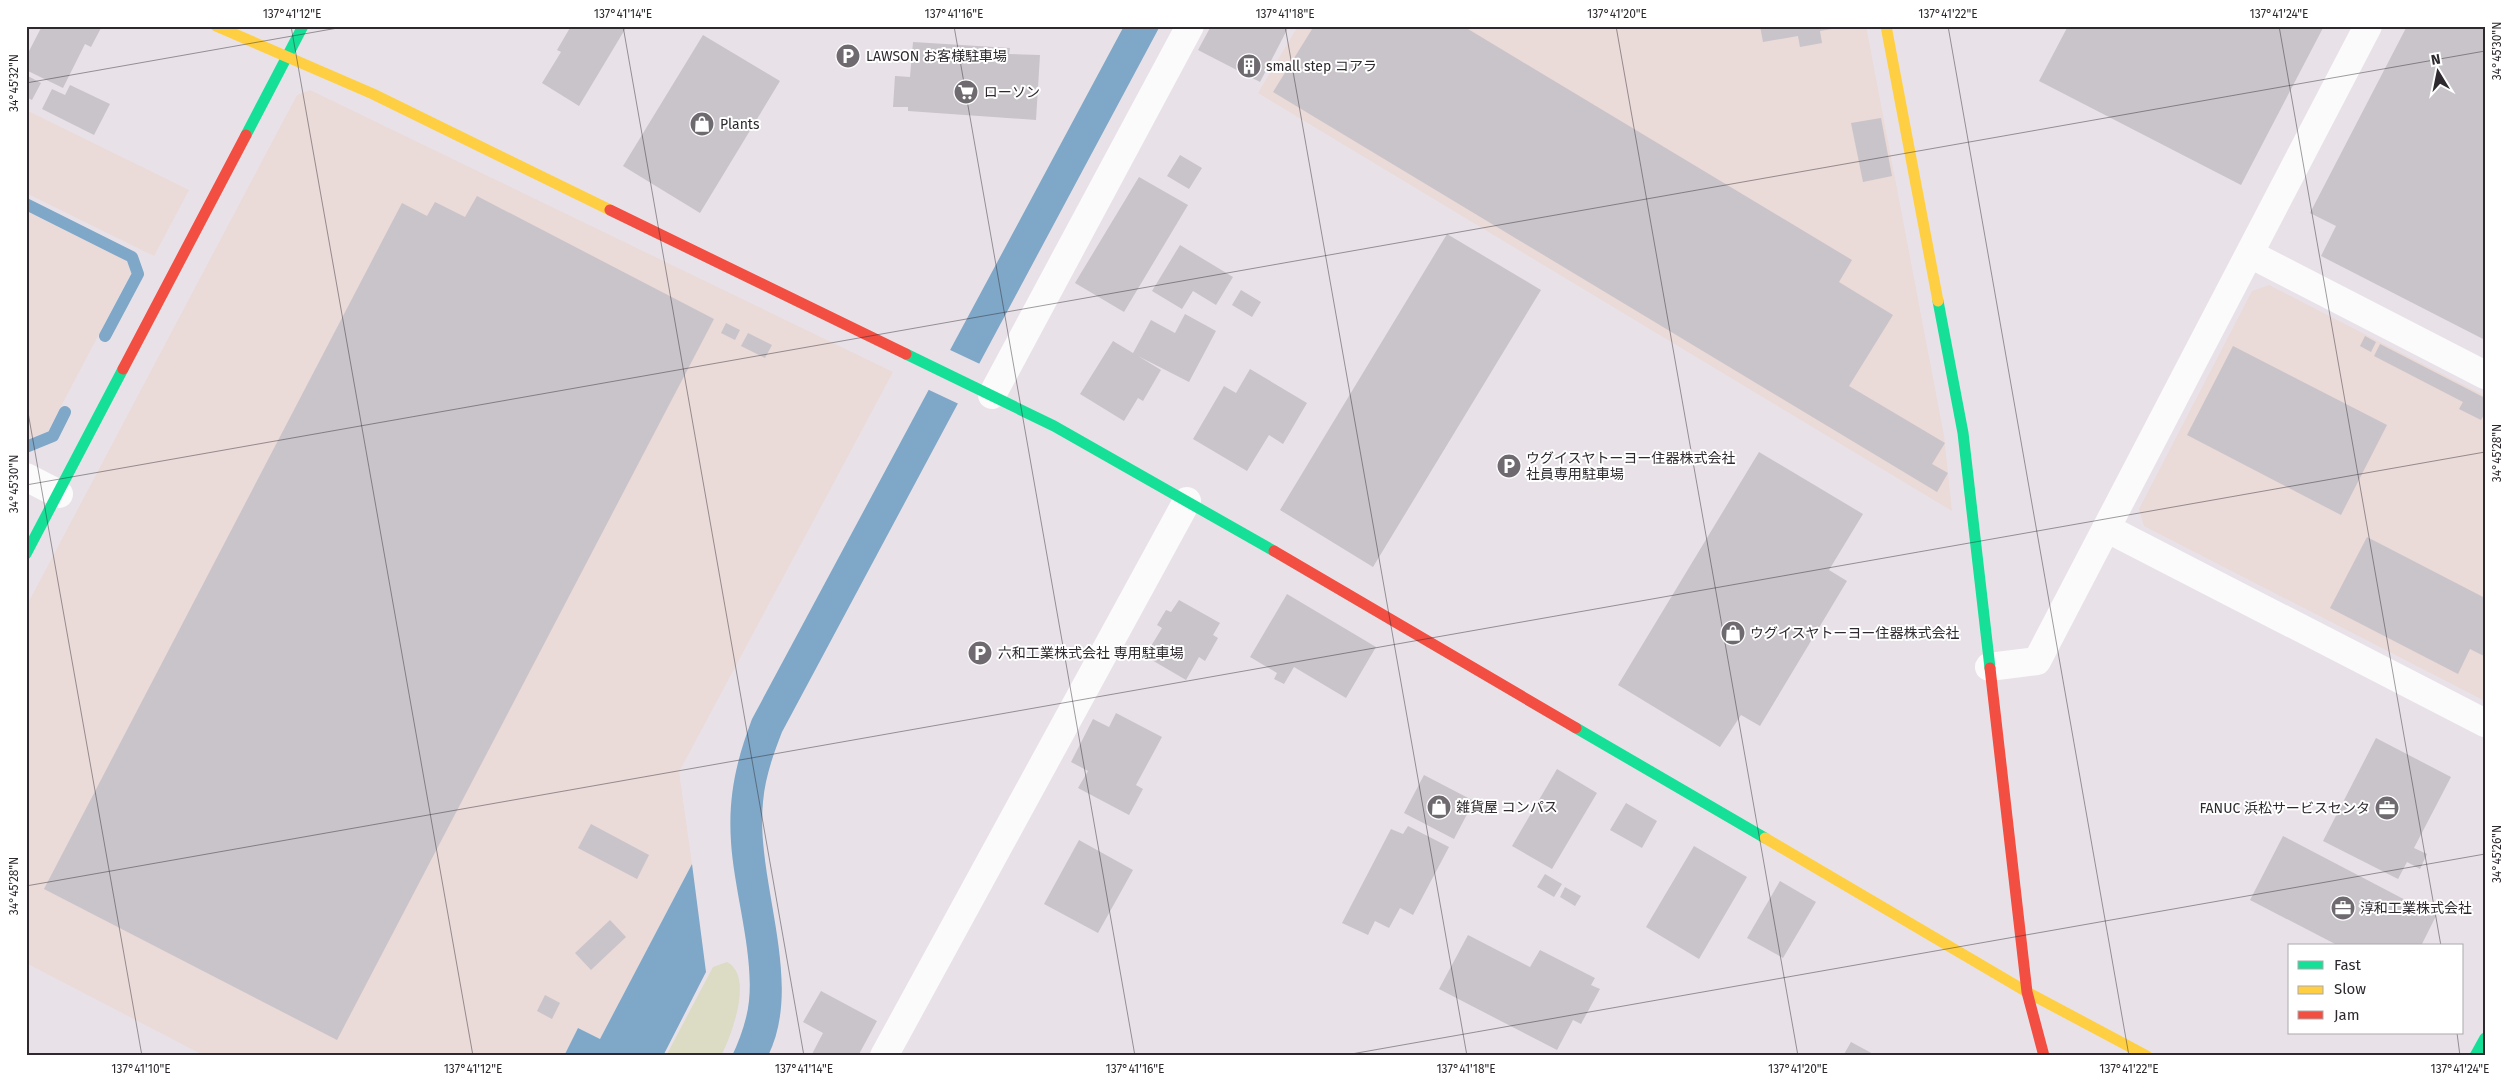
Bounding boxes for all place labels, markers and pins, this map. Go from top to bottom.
parking icon: LAWSON お客様駐車場 [835,43,861,69]
place label: LAWSON お客様駐車場 [866,48,1007,65]
building icon: small step コアラ [1236,53,1262,79]
place label: small step コアラ [1266,58,1377,75]
supermarket icon: ローソン [953,79,979,105]
place label: ローソン [984,84,1040,101]
shop icon: Plants [689,111,715,137]
place label: Plants [720,116,760,133]
place label: ウグイスヤトーヨー住器株式会社 社員専用駐車場 [1526,450,1736,483]
parking icon: ウグイスヤトーヨー住器株式会社 社員専用駐車場 [1496,453,1522,479]
shop icon: ウグイスヤトーヨー住器株式会社 [1720,620,1746,646]
place label: ウグイスヤトーヨー住器株式会社 [1750,625,1960,642]
parking icon: 六和工業株式会社 専用駐車場 [967,640,993,666]
place label: 六和工業株式会社 専用駐車場 [998,645,1184,662]
shop icon: 雑貨屋 コンパス [1426,794,1452,820]
office icon: FANUC 浜松サービスセンタ [2374,795,2400,821]
place label: 雑貨屋 コンパス [1456,799,1558,816]
place label: FANUC 浜松サービスセンタ [2199,800,2370,817]
office icon: 淳和工業株式会社 [2330,895,2356,921]
place label: 淳和工業株式会社 [2360,900,2472,917]

